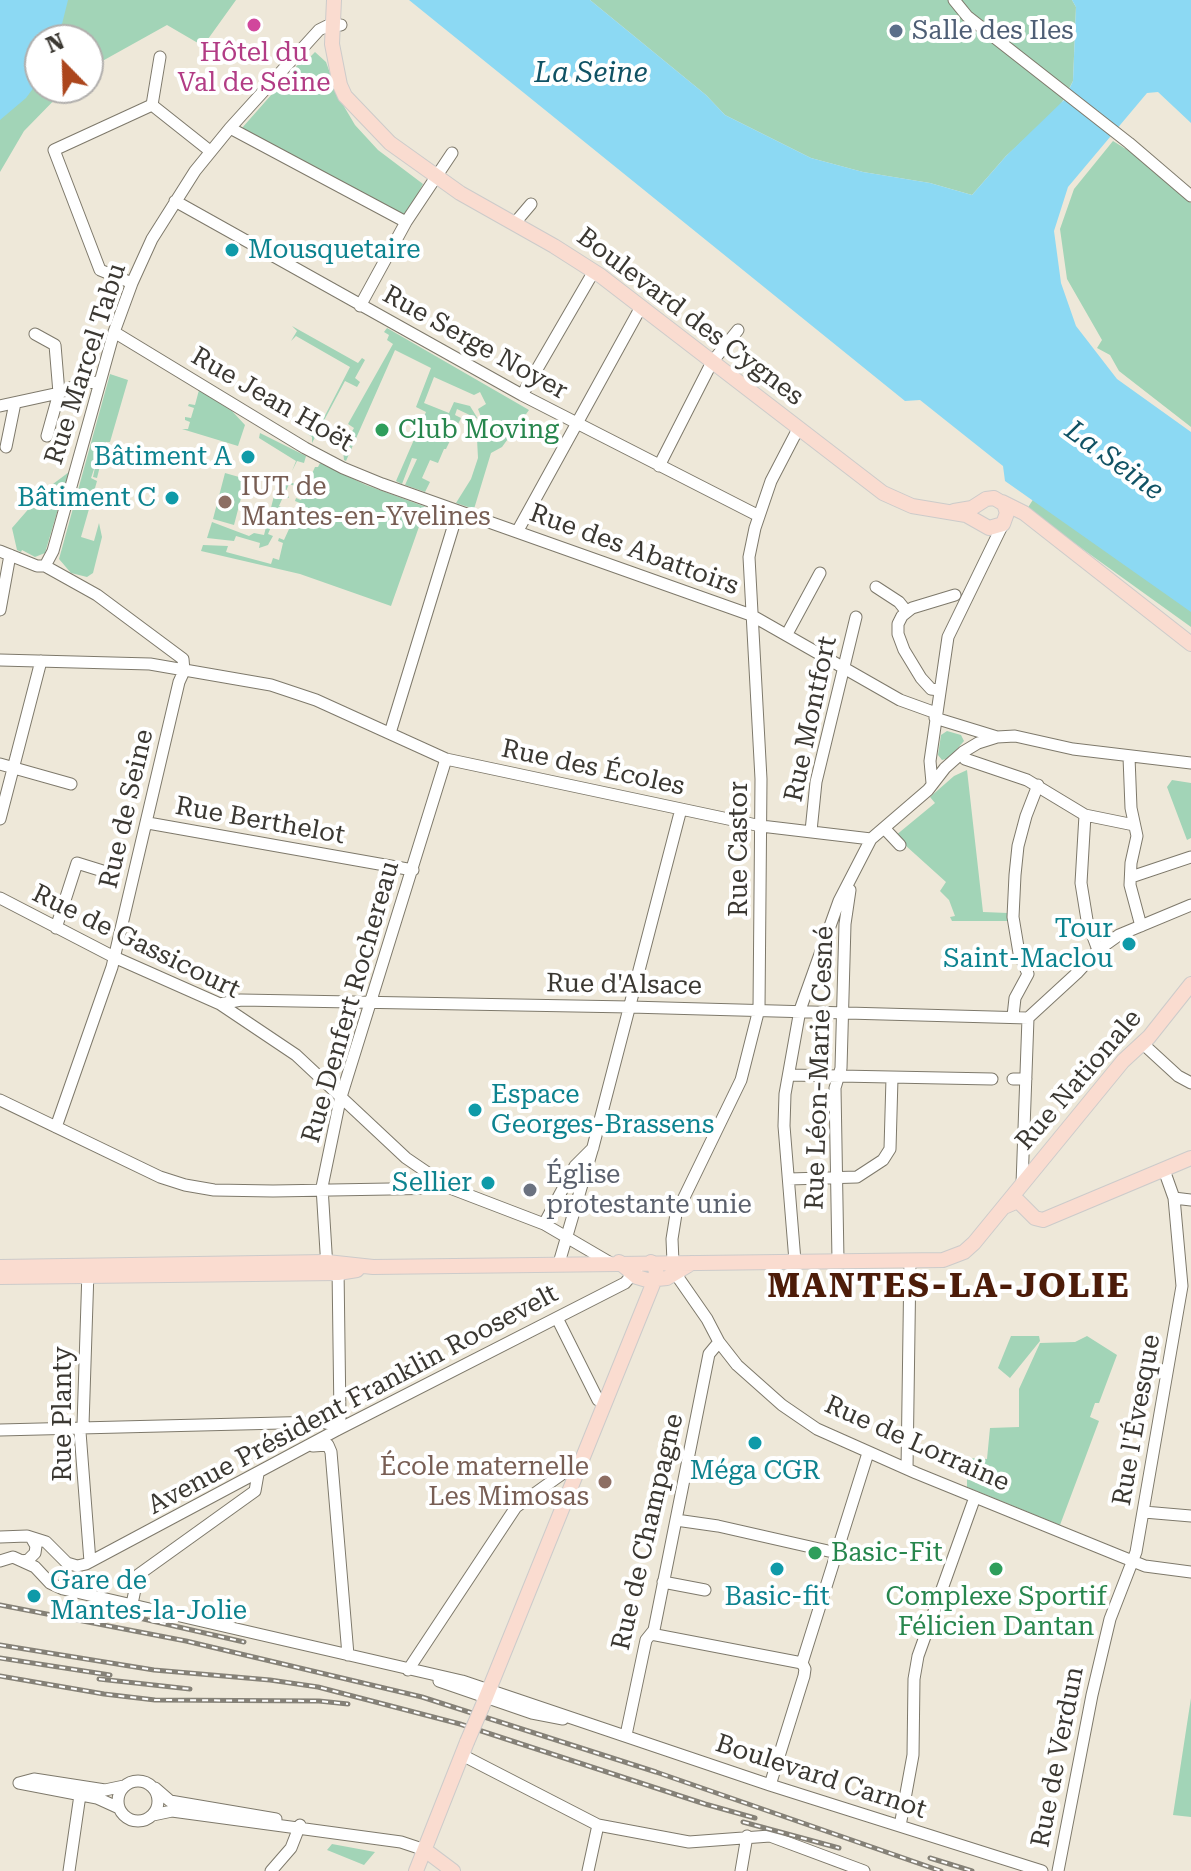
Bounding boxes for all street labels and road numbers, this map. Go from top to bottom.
street label: Boulevard des Cygnes [570,222,810,412]
street label: Rue Marcel Tabu [39,260,133,468]
street label: Rue Serge Noyer [377,279,573,407]
street label: Rue Jean Hoët [185,341,359,459]
street label: Rue des Abattoirs [525,498,743,602]
street label: Rue Montfort [778,633,844,805]
street label: Rue de Seine [94,726,160,892]
street label: Rue des Écoles [499,733,687,803]
street label: Rue Castor [723,781,755,917]
street label: Rue Berthelot [173,791,347,851]
street label: Rue Denfert Rochereau [296,858,406,1146]
street label: Rue de Gassicourt [27,878,245,1006]
street label: Rue Léon-Marie Cesné [799,925,841,1211]
street label: Rue d'Alsace [546,968,702,1002]
street label: Rue Nationale [1009,1003,1149,1157]
street label: Avenue Président Franklin Roosevelt [143,1278,563,1522]
street label: Rue l'Évesque [1107,1332,1167,1508]
street label: Rue Planty [47,1346,79,1482]
street label: Rue de Lorraine [820,1389,1014,1499]
street label: Rue de Champagne [606,1411,690,1653]
street label: Rue de Verdun [1025,1664,1091,1850]
street label: Boulevard Carnot [712,1728,930,1826]

